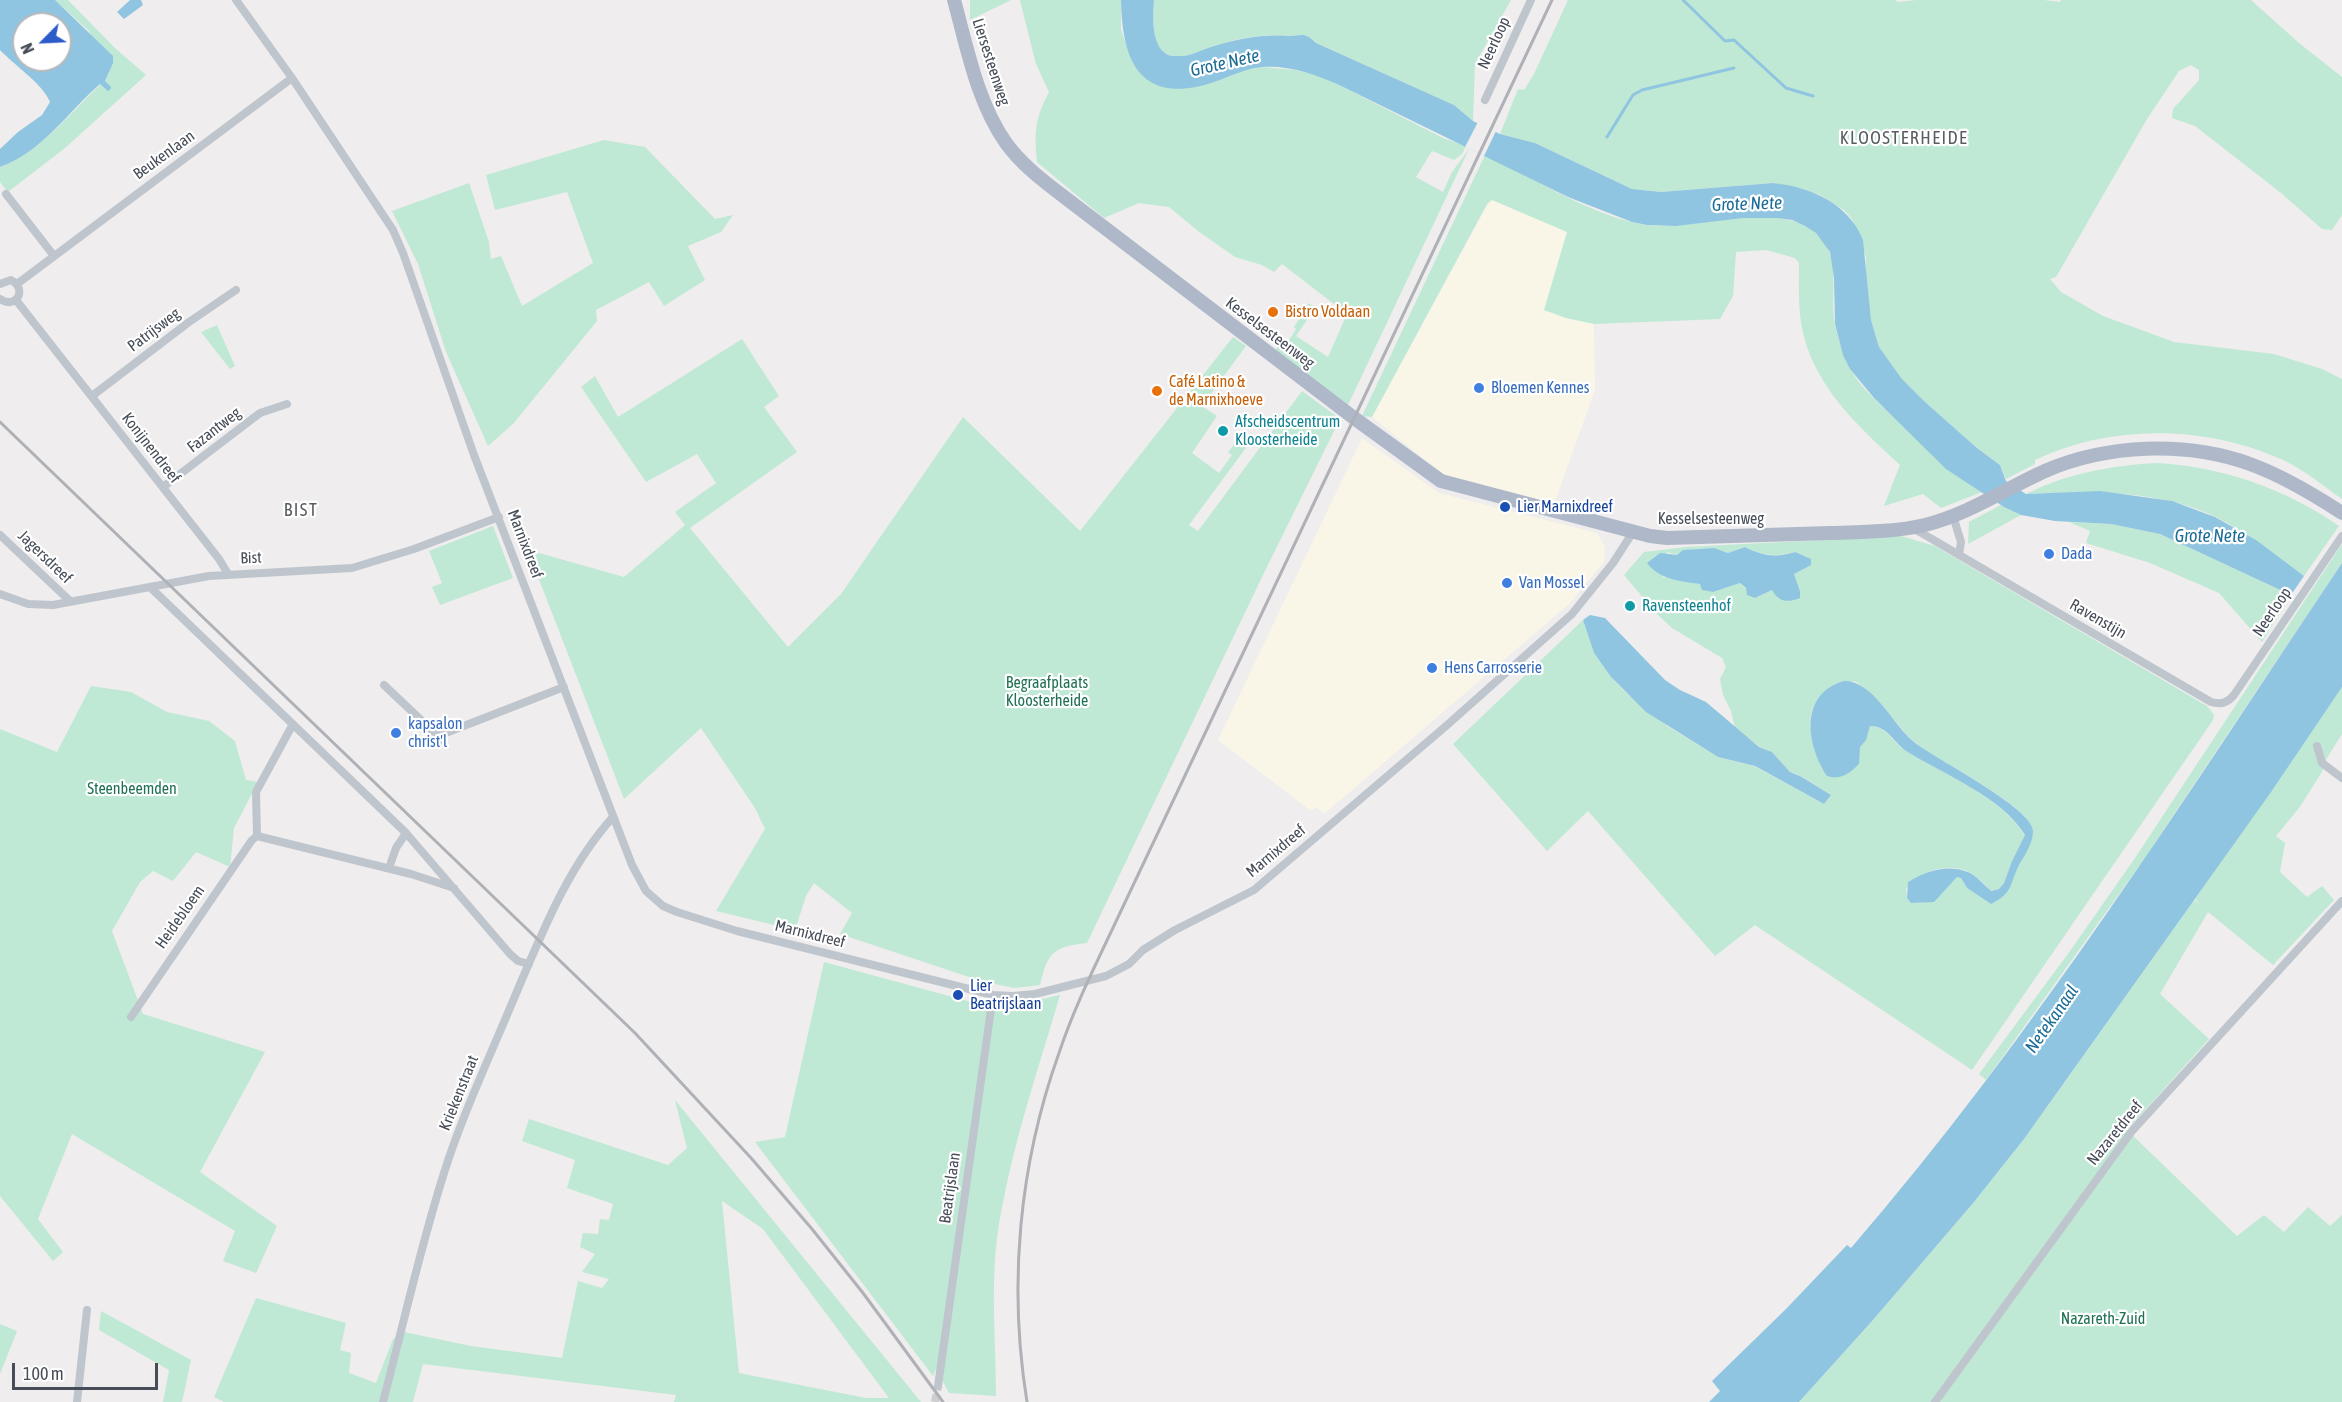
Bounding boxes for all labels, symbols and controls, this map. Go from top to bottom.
north arrow [12,12,72,72]
street label: Neerloop [1474,14,1514,72]
street label: Liersesteenweg [968,16,1014,108]
text: N [17,41,38,56]
water label: Grote Nete [1188,45,1262,81]
street label: Beukenlaan [130,126,198,184]
district label: KLOOSTERHEIDE [1840,127,1968,149]
water label: Grote Nete [1711,192,1783,216]
street label: Kesselsesteenweg [1222,293,1318,373]
place label: Bistro Voldaan [1285,302,1370,322]
street label: Patrijsweg [124,304,184,356]
marker: Bistro Voldaan [1266,305,1280,319]
place label: Café Latino & de Marnixhoeve [1169,372,1263,410]
place label: Bloemen Kennes [1491,378,1589,398]
marker: Bloemen Kennes [1472,381,1486,395]
marker: Café Latino & de Marnixhoeve [1150,384,1164,398]
street label: Fazantweg [183,403,245,457]
street label: Konijnendreef [118,409,184,487]
place label: Afscheidscentrum Kloosterheide [1235,412,1340,450]
marker: Afscheidscentrum Kloosterheide [1216,424,1230,438]
place label: Lier Marnixdreef [1517,497,1613,517]
district label: BIST [284,499,318,521]
marker: Lier Marnixdreef [1498,500,1512,514]
street label: Marnixdreef [503,507,547,581]
street label: Kesselsesteenweg [1658,509,1764,529]
water label: Grote Nete [2175,525,2245,547]
street label: Jagersdreef [14,527,76,587]
place label: Dada [2061,544,2092,564]
marker: Dada [2042,547,2056,561]
street label: Bist [240,548,262,568]
place label: Van Mossel [1519,573,1585,593]
marker: Van Mossel [1500,576,1514,590]
street label: Neerloop [2249,584,2295,640]
street label: Ravenstijn [2066,595,2130,643]
place label: Ravensteenhof [1642,596,1731,616]
marker: Ravensteenhof [1623,599,1637,613]
place label: Hens Carrosserie [1444,658,1542,678]
marker: Hens Carrosserie [1425,661,1439,675]
park label: Begraafplaats Kloosterheide [1006,673,1088,711]
place label: kapsalon christ'l [408,714,463,752]
marker: kapsalon christ'l [389,726,403,740]
park label: Steenbeemden [87,779,177,799]
street label: Marnixdreef [1242,821,1310,881]
street label: Heidebloem [151,882,209,952]
street label: Marnixdreef [773,916,847,952]
place label: Lier Beatrijslaan [970,976,1042,1014]
water label: Netekanaal [2021,981,2083,1057]
marker: Lier Beatrijslaan [951,988,965,1002]
street label: Kriekenstraat [435,1053,483,1133]
street label: Nazaretdreef [2083,1097,2147,1169]
street label: Beatrijslaan [936,1151,964,1225]
park label: Nazareth-Zuid [2061,1309,2145,1329]
scale bar [15,1351,160,1389]
text: 100 m [23,1363,64,1384]

